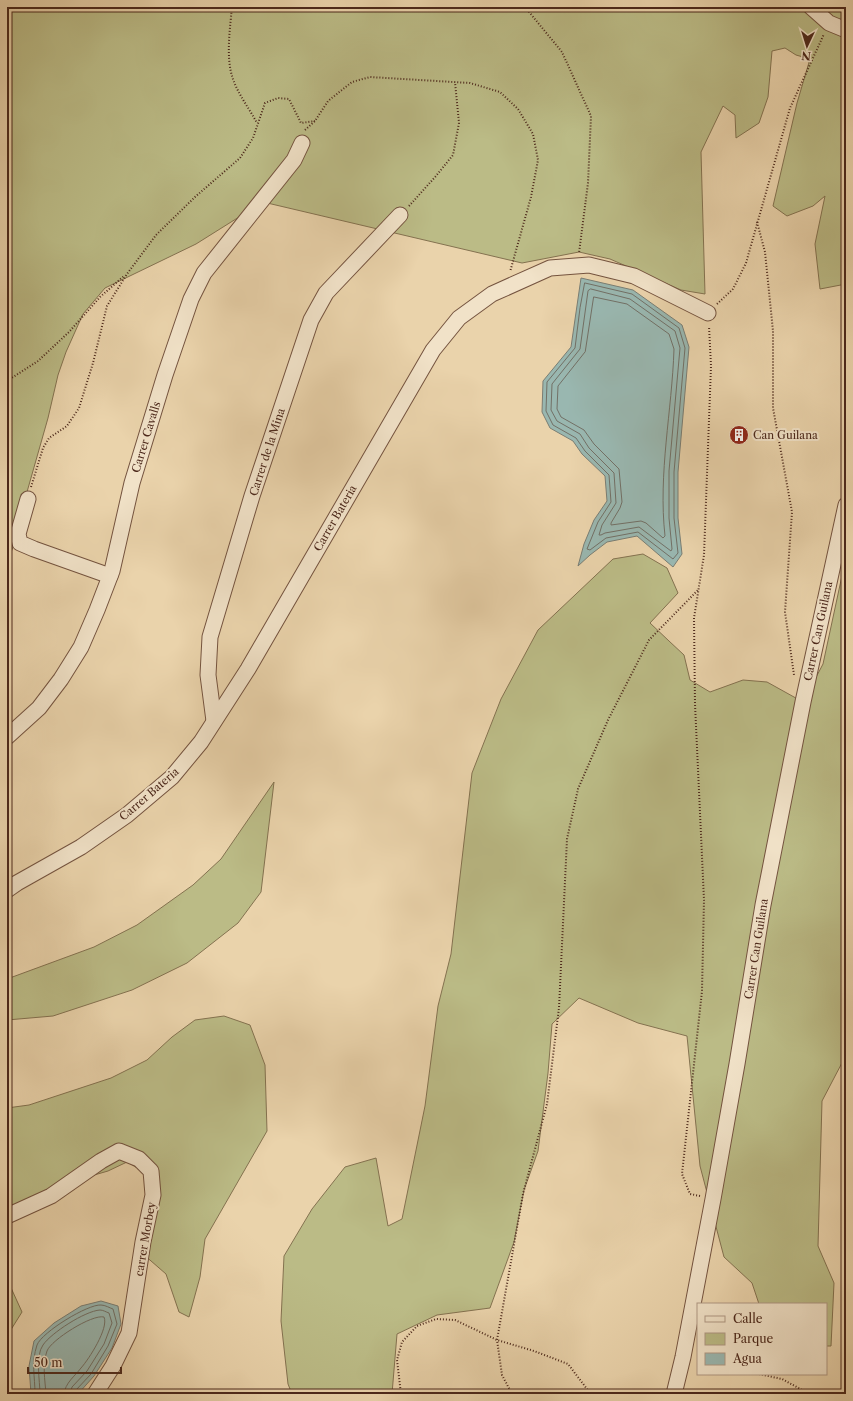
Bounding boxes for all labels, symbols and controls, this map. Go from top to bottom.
north arrow [787,26,827,66]
text: N [801,49,812,63]
street label: Carrer Cavalls [129,400,164,474]
street label: Carrer de la Mina [246,406,288,498]
building icon: Can Guilana [728,424,750,446]
place label: Can Guilana [753,428,818,442]
street label: Carrer Bateria [310,482,360,554]
street label: Carrer Can Guilana [801,580,835,682]
street label: Carrer Bateria [116,764,182,824]
street label: Carrer Can Guilana [741,897,771,1000]
street label: carrer Morbey [132,1200,159,1277]
legend [697,1303,827,1375]
text: Calle [733,1311,763,1326]
text: Parque [733,1331,774,1346]
scale bar [28,1349,121,1375]
text: Agua [732,1351,763,1366]
text: 50 m [34,1355,63,1370]

